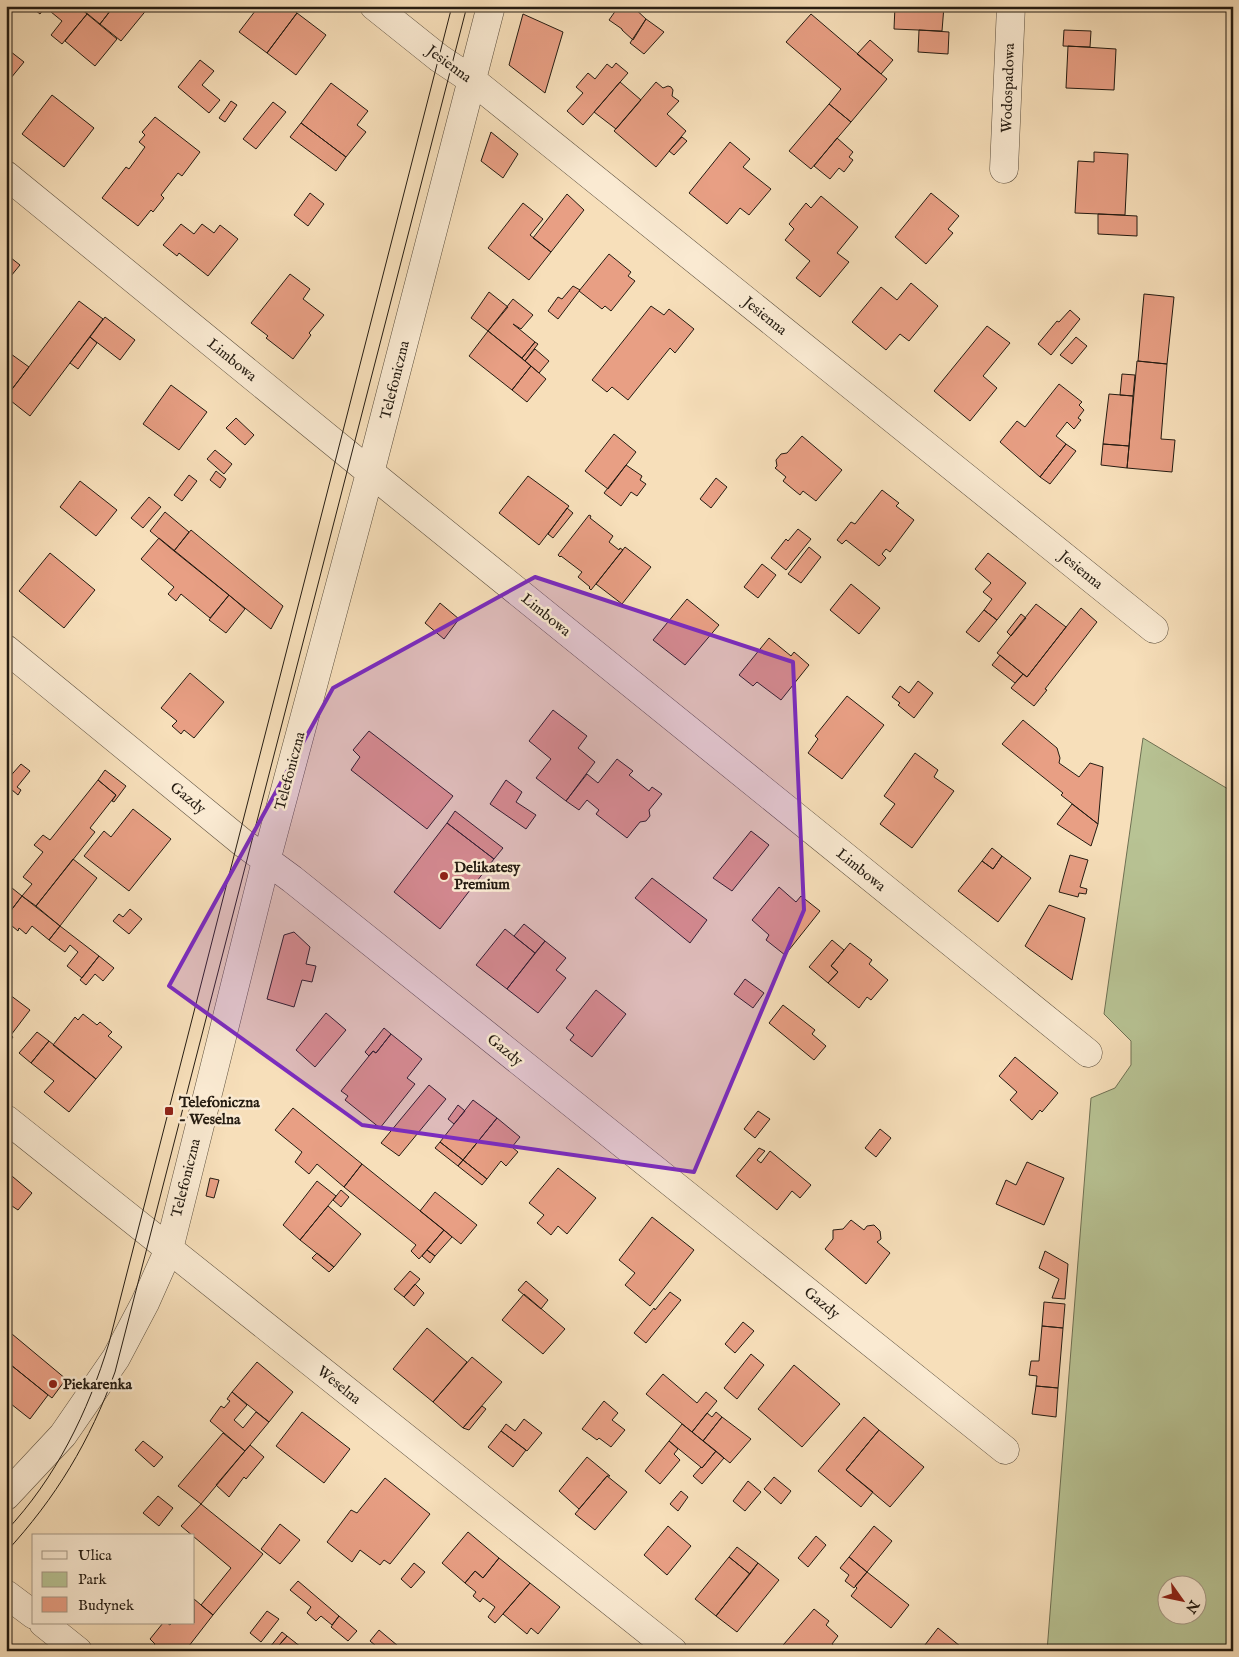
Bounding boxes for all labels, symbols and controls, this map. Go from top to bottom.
street label: Jesienna [421,40,476,87]
street label: Wodospadowa [997,42,1019,133]
street label: Jesienna [738,291,791,340]
street label: Limbowa [203,334,261,386]
street label: Telefoniczna [376,338,414,421]
street label: Jesienna [1054,545,1107,594]
street label: Limbowa [517,589,575,641]
street label: Telefoniczna [270,729,310,812]
street label: Gazdy [166,778,210,819]
street label: Limbowa [832,844,890,896]
place label: Delikatesy Premium [454,858,521,894]
marker: Delikatesy Premium [438,870,450,882]
street label: Gazdy [483,1030,527,1071]
place label: Telefoniczna - Weselna [178,1093,260,1129]
marker: Telefoniczna - Weselna [163,1105,175,1117]
street label: Telefoniczna [167,1136,205,1219]
street label: Gazdy [800,1283,844,1324]
street label: Weselna [313,1362,365,1409]
place label: Piekarenka [63,1375,132,1394]
marker: Piekarenka [47,1378,59,1390]
legend [32,1534,195,1624]
text: Ulica [78,1546,112,1565]
text: Park [78,1570,108,1589]
north arrow [1156,1574,1206,1624]
text: Budynek [78,1596,135,1615]
text: N [1181,1596,1203,1617]

